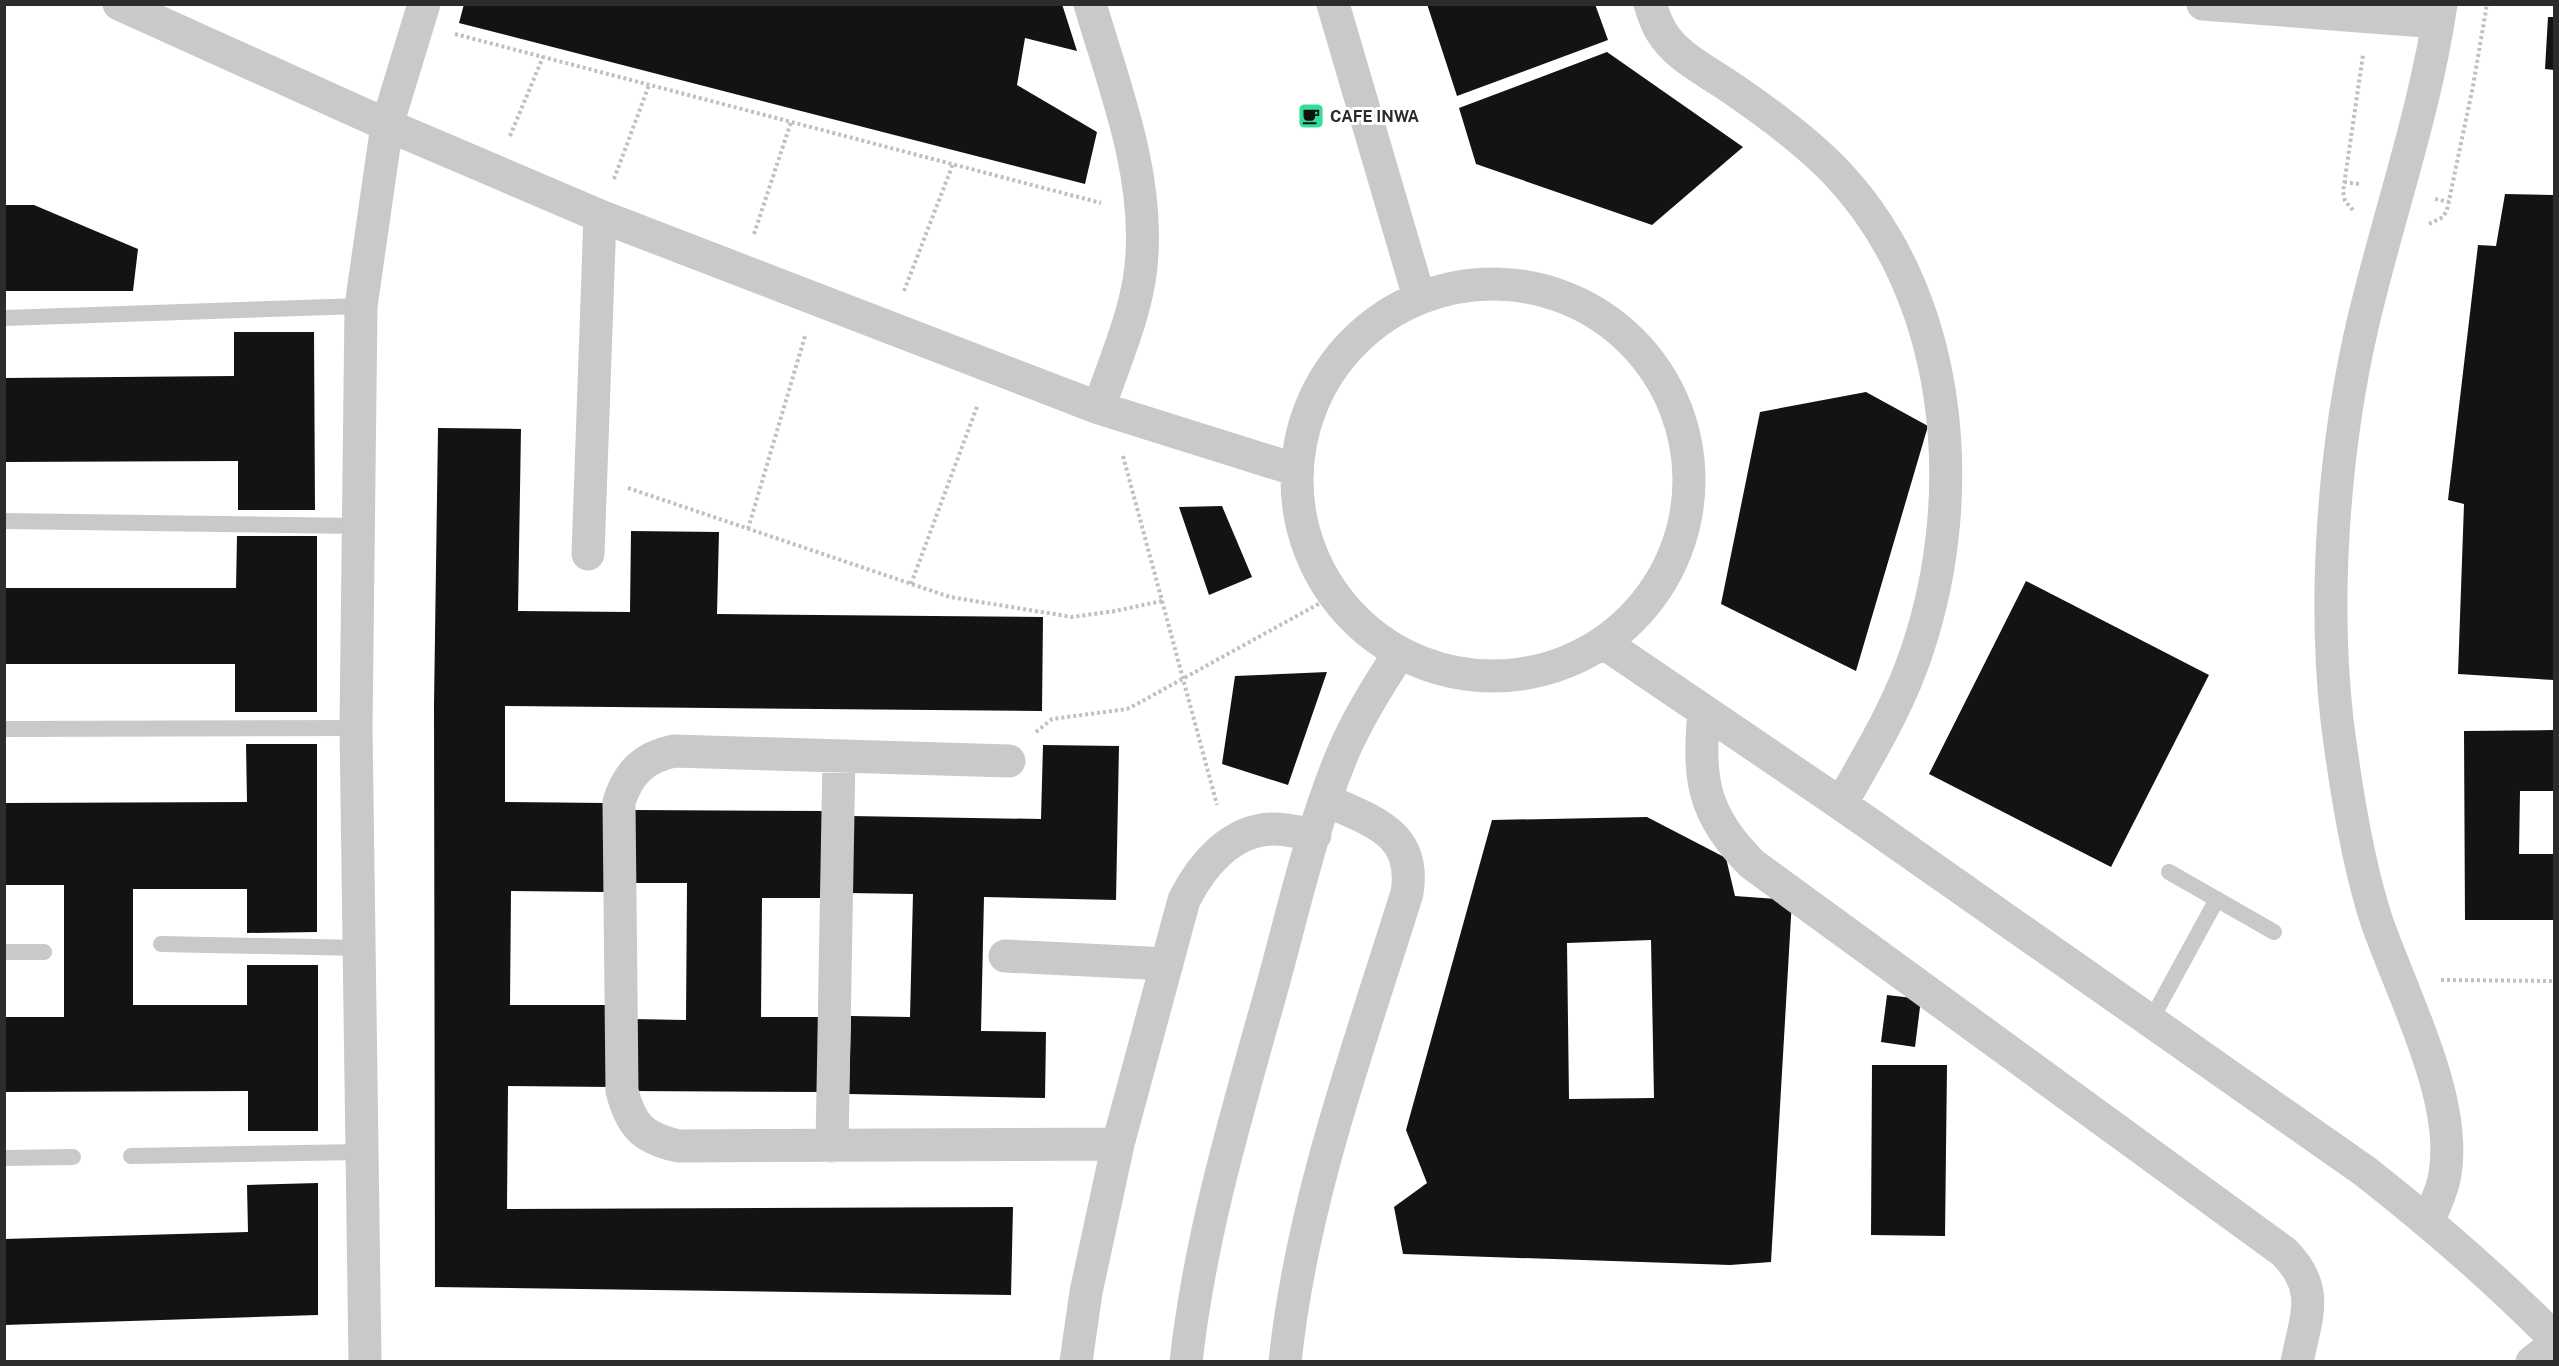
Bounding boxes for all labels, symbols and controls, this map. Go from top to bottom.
cafe icon: CAFE INWA [1296,101,1326,131]
place label: CAFE INWA [1330,107,1419,126]

